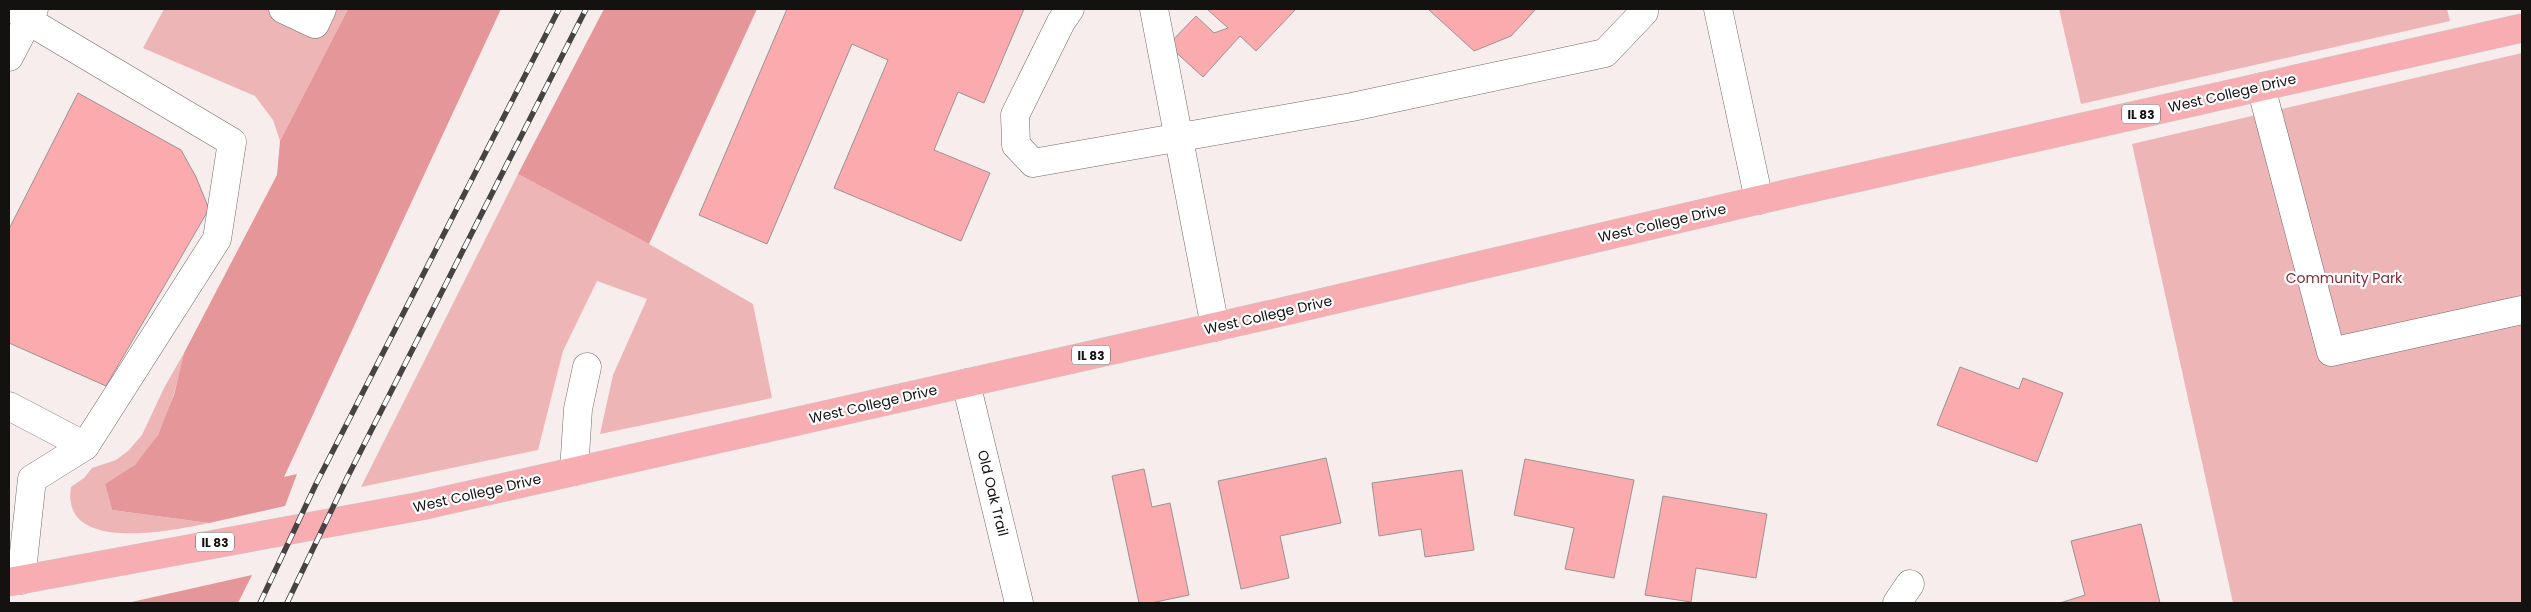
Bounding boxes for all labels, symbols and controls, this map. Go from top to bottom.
street label: West College Drive [2166,68,2298,117]
road number: IL 83 [2122,105,2160,124]
street label: West College Drive [1596,198,1728,247]
park label: Community Park [2286,268,2403,288]
street label: West College Drive [1202,290,1334,339]
road number: IL 83 [1072,346,1110,364]
street label: West College Drive [807,379,939,428]
street label: Old Oak Trail [973,448,1013,538]
street label: West College Drive [411,468,543,517]
road number: IL 83 [196,532,234,552]

